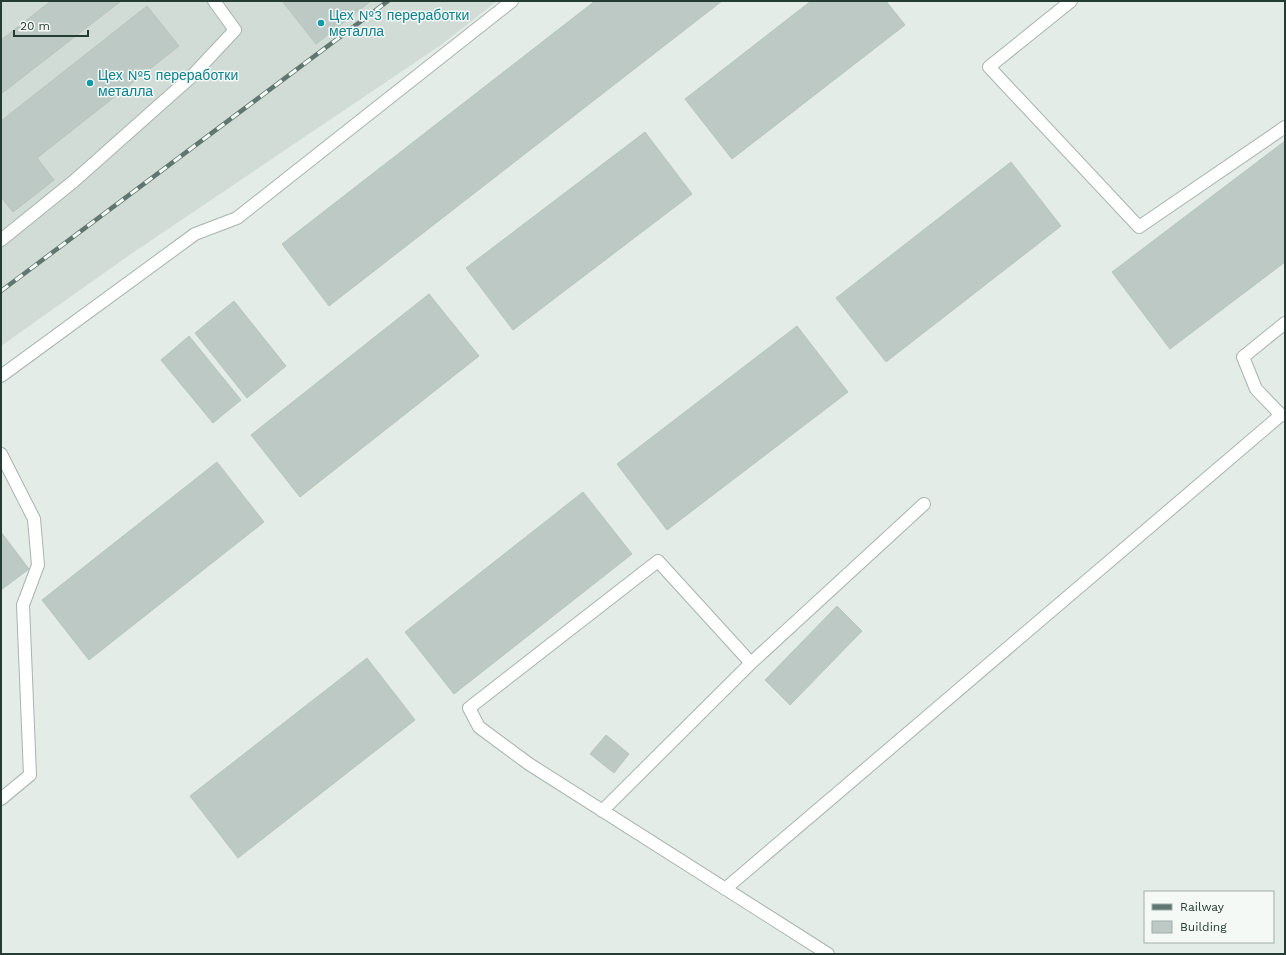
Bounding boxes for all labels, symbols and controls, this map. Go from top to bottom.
place label: Цех №3 переработки металла [329,7,469,39]
scale bar [14,12,88,38]
marker: Цех №3 переработки металла [316,18,326,28]
text: 20 m [20,19,50,33]
place label: Цех №5 переработки металла [98,67,238,99]
marker: Цех №5 переработки металла [85,78,95,88]
legend [1144,891,1274,943]
text: Railway [1180,900,1225,914]
text: Building [1180,920,1227,934]

